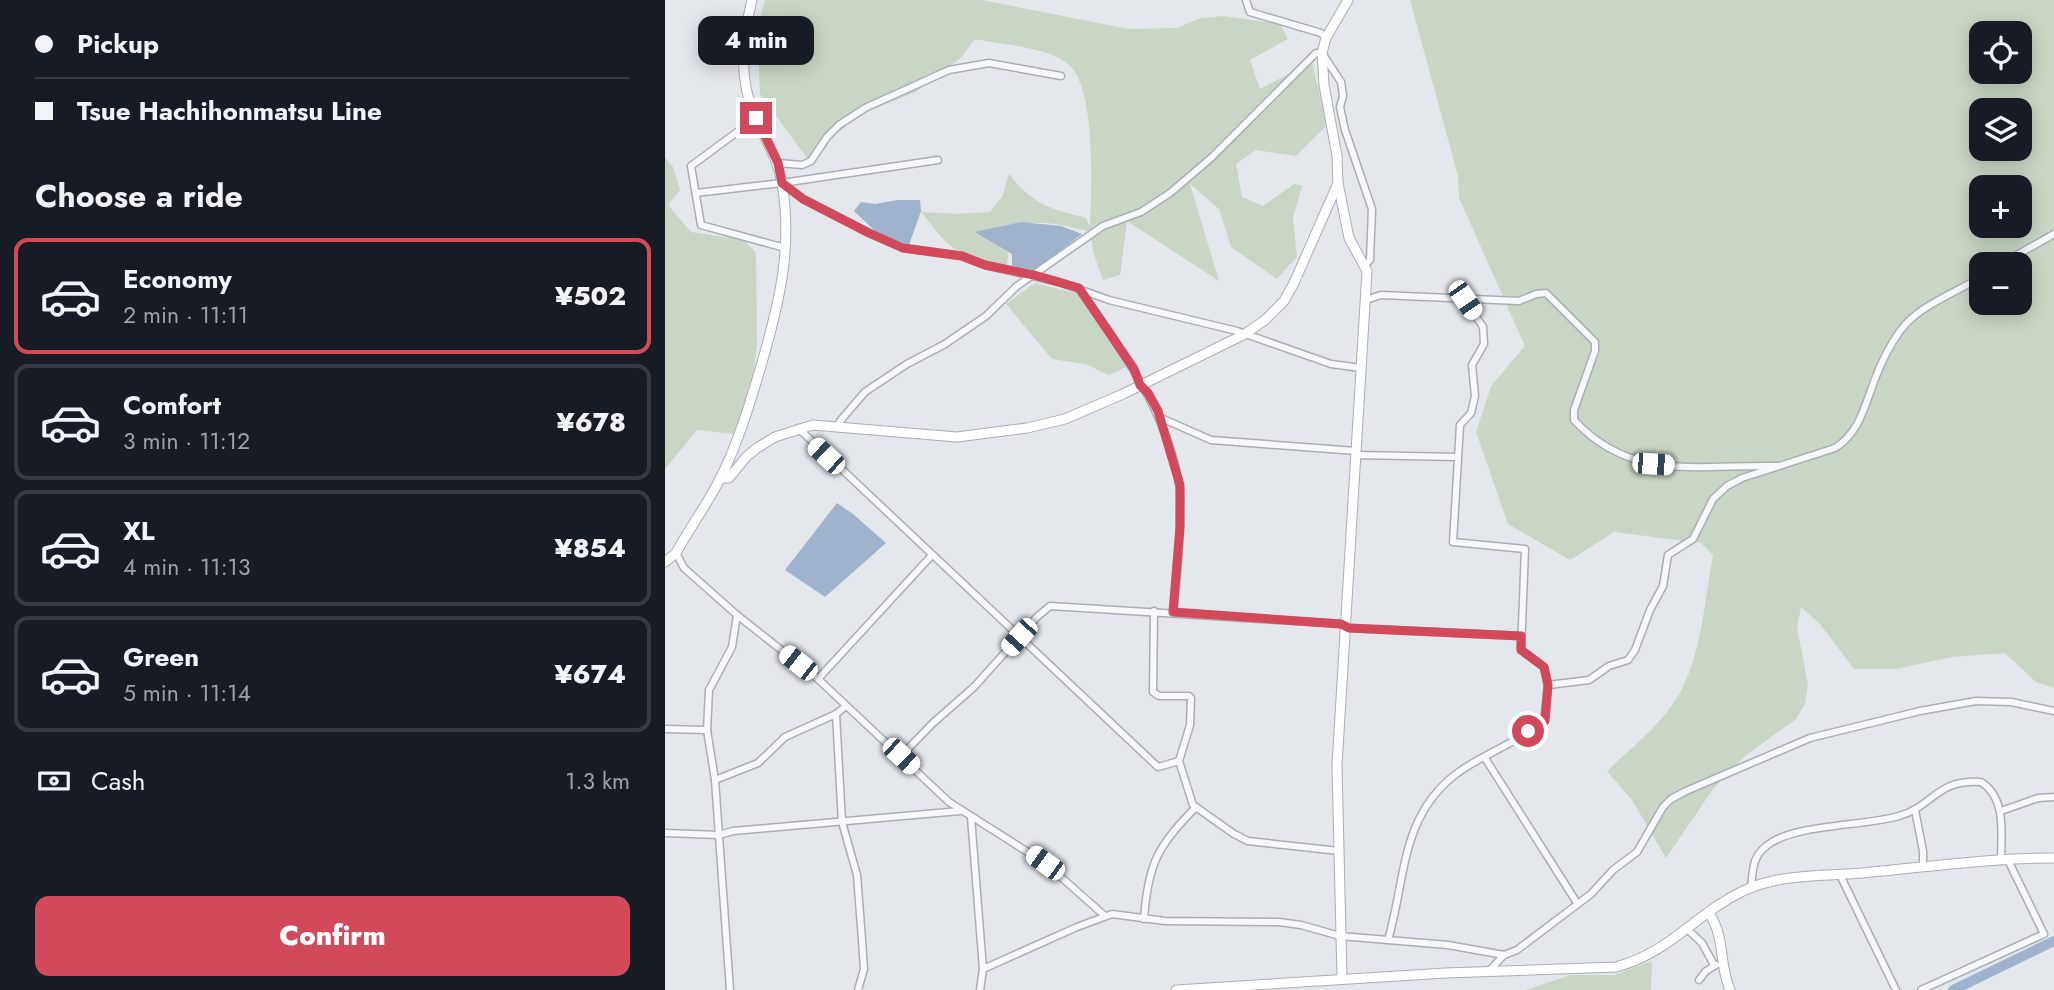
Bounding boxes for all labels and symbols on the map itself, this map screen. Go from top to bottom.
callout: 4 min [698,17,814,66]
route end [740,102,772,134]
car [1445,277,1486,323]
car [804,434,849,478]
car [1632,452,1675,476]
car [998,614,1041,660]
car [775,642,822,684]
route start [1512,715,1544,747]
car [879,734,924,778]
car [1022,842,1069,884]

